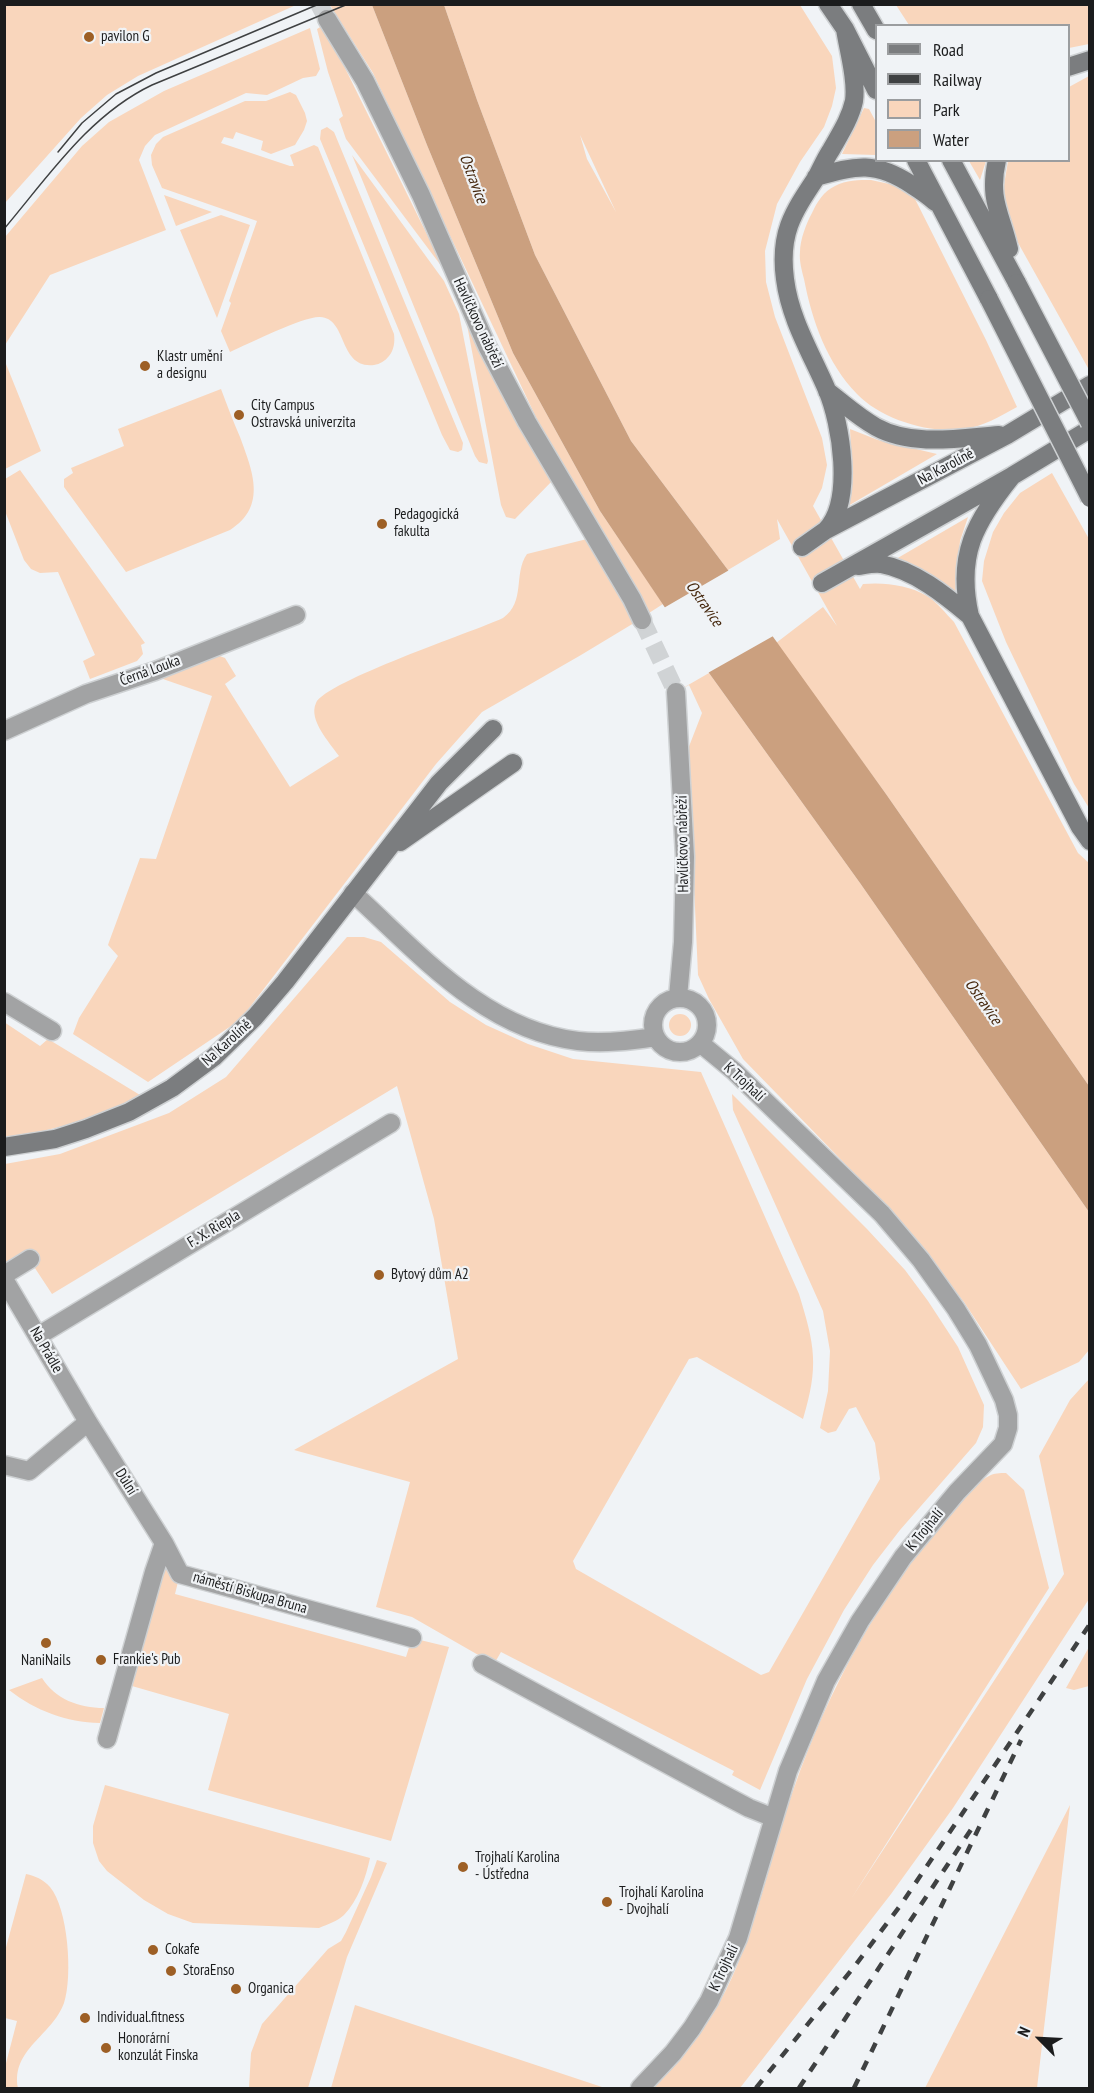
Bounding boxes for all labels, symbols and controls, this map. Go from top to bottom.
legend [875,24,1070,162]
place label: pavilon G [101,28,150,46]
marker: pavilon G [82,30,96,44]
text: Road [933,38,964,61]
text: Railway [933,68,982,91]
text: Park [933,98,960,121]
text: Water [933,128,969,151]
water label: Ostravice [455,152,491,206]
street label: Havlíčkovo nábřeží [449,275,507,371]
place label: Klastr umění a designu [157,348,223,383]
marker: Klastr umění a designu [138,359,152,373]
place label: City Campus Ostravská univerzita [251,397,356,432]
marker: City Campus Ostravská univerzita [232,408,246,422]
street label: Na Karolíně [915,445,977,489]
place label: Pedagogická fakulta [394,506,459,541]
marker: Pedagogická fakulta [375,517,389,531]
water label: Ostravice [681,578,727,630]
street label: Černá Louka [117,652,183,690]
street label: Havlíčkovo nábřeží [673,795,693,893]
water label: Ostravice [960,976,1006,1028]
street label: Na Karolíně [199,1016,255,1070]
street label: K Trojhalí [720,1059,768,1105]
street label: F. X. Riepla [184,1206,244,1252]
place label: Bytový dům A2 [391,1266,469,1284]
marker: Bytový dům A2 [372,1268,386,1282]
street label: Na Prádle [26,1324,66,1376]
street label: Důlní [111,1465,141,1499]
street label: K Trojhalí [903,1505,947,1555]
street label: náměstí Biskupa Bruna [191,1568,309,1618]
marker: NaniNails [39,1636,53,1650]
place label: Frankie's Pub [113,1651,181,1669]
place label: NaniNails [21,1652,71,1670]
marker: Frankie's Pub [94,1653,108,1667]
place label: Trojhalí Karolina - Ústředna [475,1849,560,1884]
marker: Trojhalí Karolina - Ústředna [456,1860,470,1874]
place label: Trojhalí Karolina - Dvojhalí [619,1884,704,1919]
marker: Trojhalí Karolina - Dvojhalí [600,1895,614,1909]
place label: Cokafe [165,1941,200,1959]
street label: K Trojhalí [705,1942,743,1994]
marker: Cokafe [146,1943,160,1957]
place label: StoraEnso [183,1962,235,1980]
marker: StoraEnso [164,1964,178,1978]
place label: Organica [248,1980,294,1998]
marker: Organica [229,1982,243,1996]
place label: Individual.fitness [97,2009,185,2027]
north arrow [1010,2009,1070,2069]
marker: Individual.fitness [78,2011,92,2025]
text: N [1013,2024,1034,2040]
place label: Honorární konzulát Finska [118,2030,198,2065]
marker: Honorární konzulát Finska [99,2041,113,2055]

